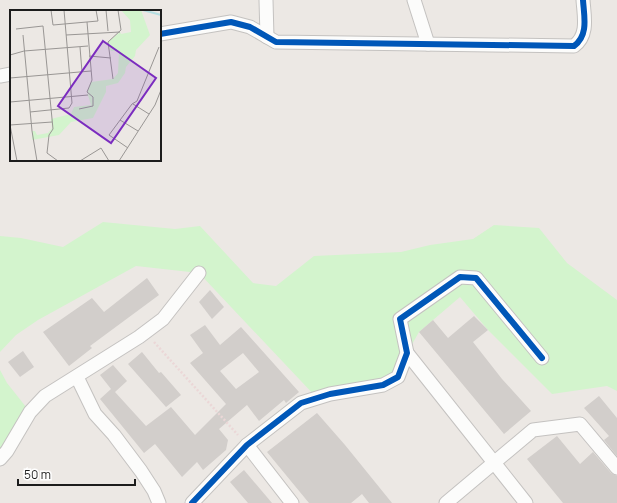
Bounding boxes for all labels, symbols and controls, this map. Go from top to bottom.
inset map [10,10,161,161]
scale bar [18,461,135,487]
text: 50 m [24,466,51,483]

